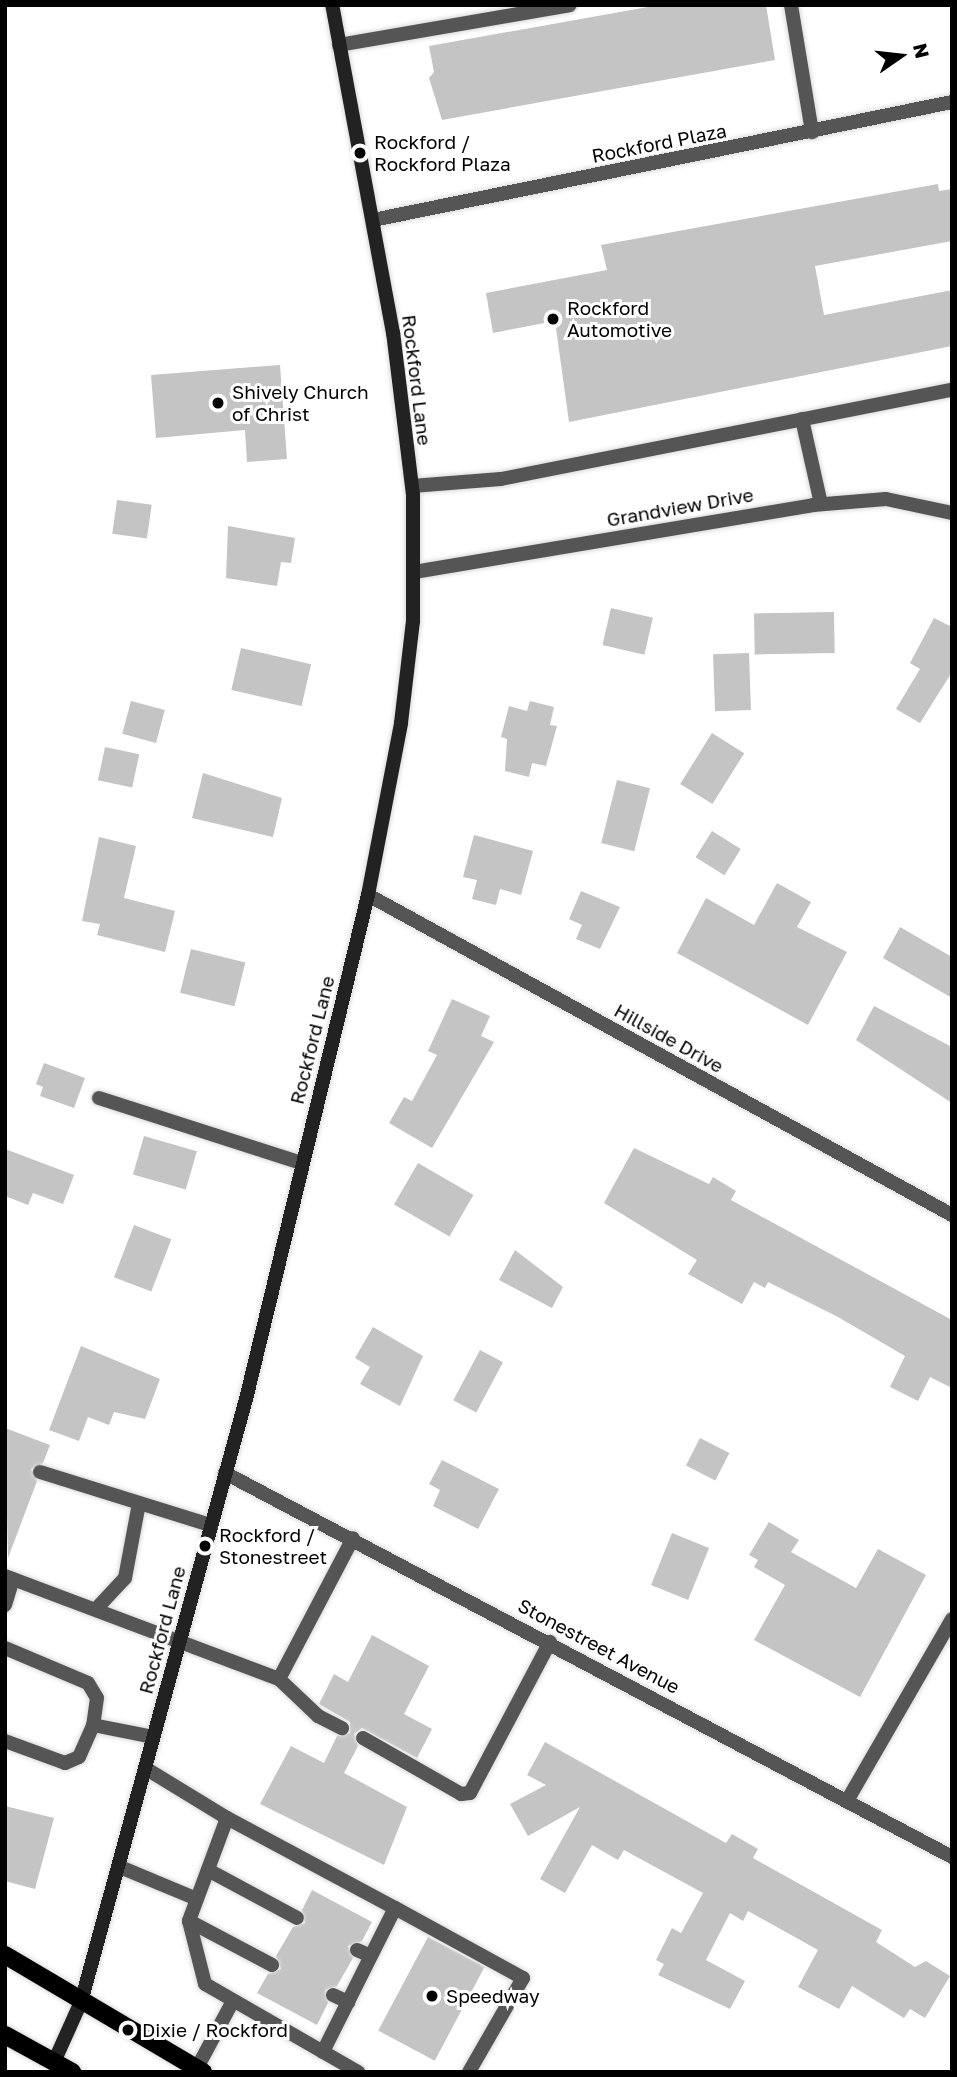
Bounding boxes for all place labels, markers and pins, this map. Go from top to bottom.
place label: Rockford / Rockford Plaza [374,131,511,175]
marker: Rockford / Rockford Plaza [352,145,368,161]
place label: Rockford Automotive [567,297,672,341]
marker: Rockford Automotive [545,311,561,327]
place label: Shively Church of Christ [232,381,369,425]
marker: Shively Church of Christ [210,395,226,411]
place label: Rockford / Stonestreet [219,1524,327,1568]
marker: Rockford / Stonestreet [197,1538,213,1554]
place label: Speedway [446,1985,540,2007]
marker: Speedway [424,1988,440,2004]
place label: Dixie / Rockford [142,2019,288,2041]
marker: Dixie / Rockford [120,2022,136,2038]

